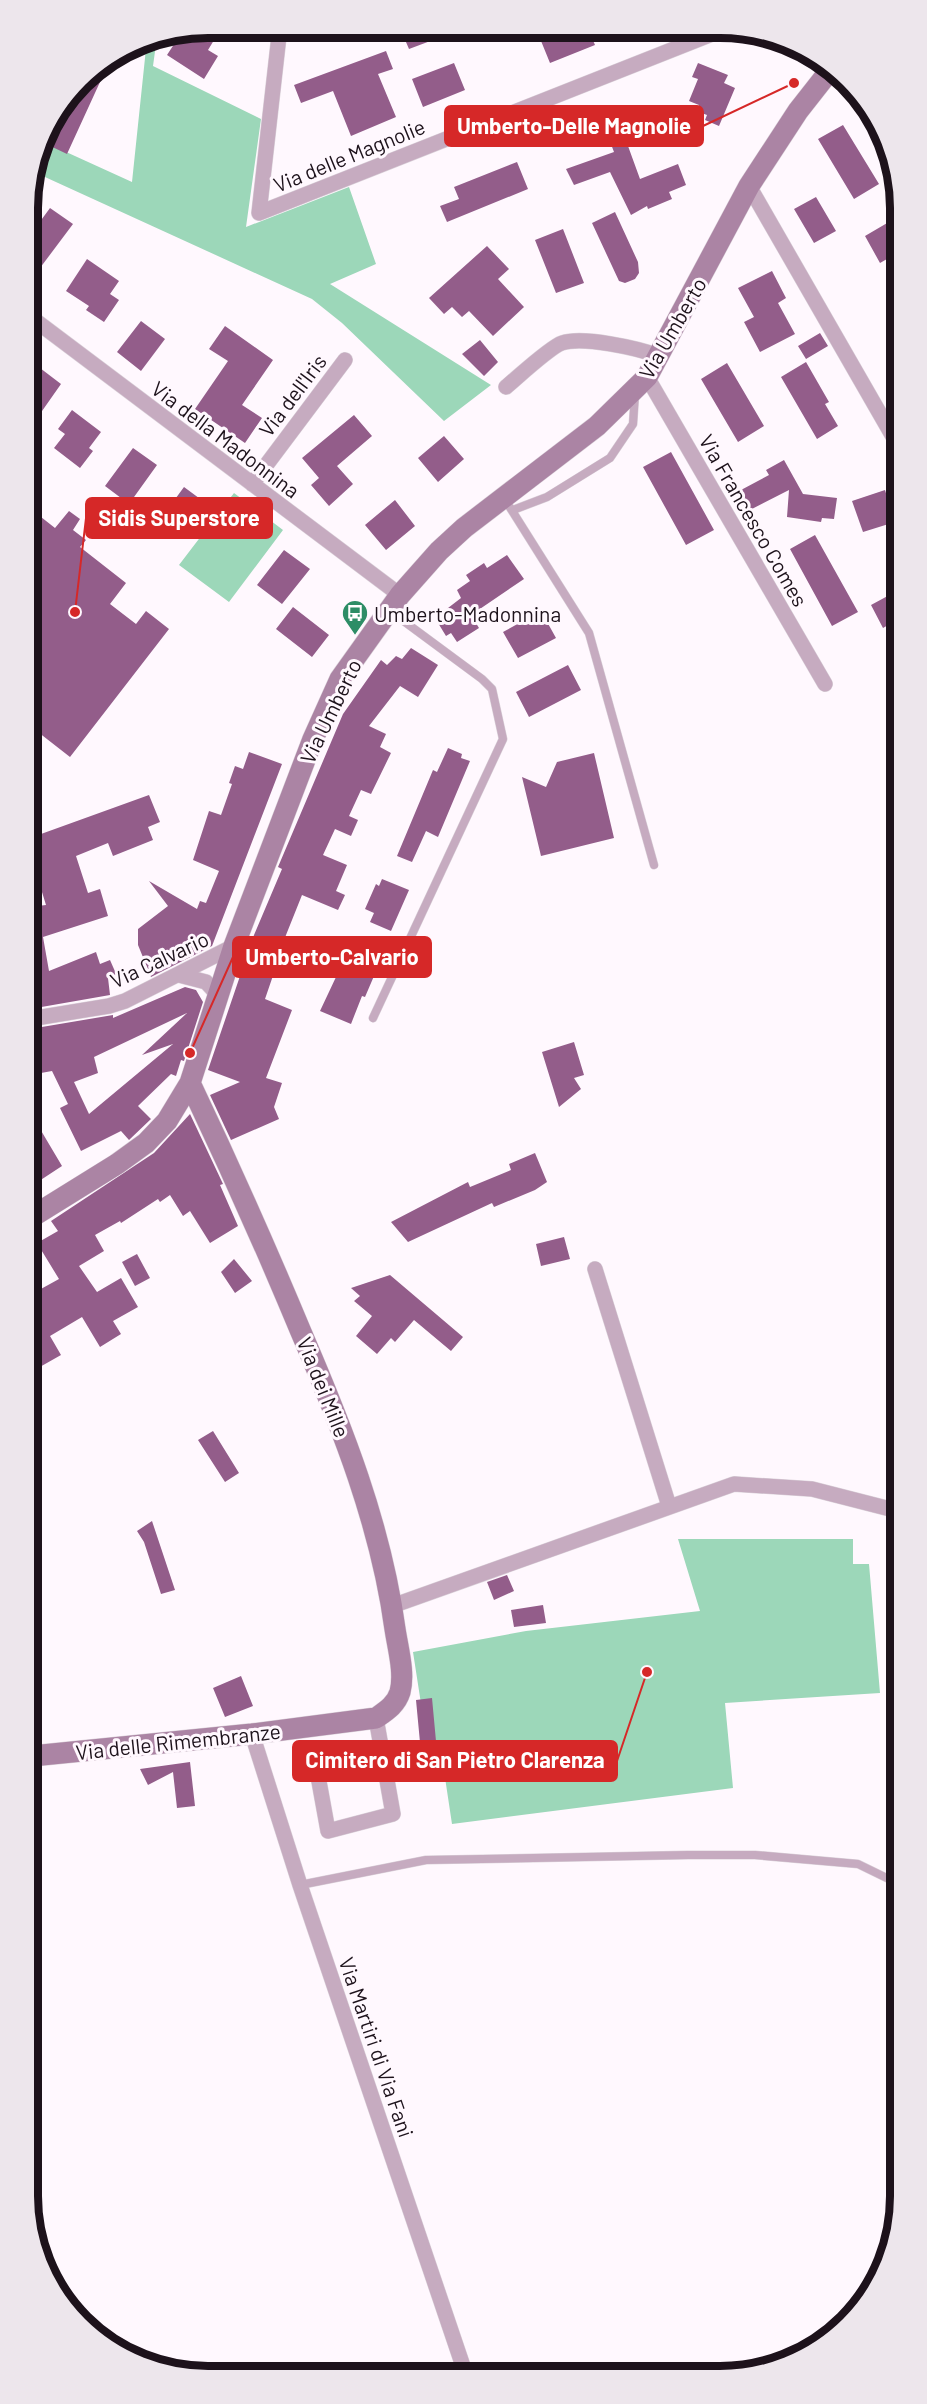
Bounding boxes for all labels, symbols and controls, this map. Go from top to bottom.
callout: Umberto-Delle Magnolie [445,106,703,146]
text: Umberto-Delle Magnolie [457,112,691,138]
street label: Via delle Magnolie [270,113,428,197]
street label: Via Umberto [633,273,711,383]
street label: Via dell'Iris [253,349,331,441]
street label: Via della Madonnina [147,375,305,503]
street label: Via Francesco Comes [694,429,814,611]
callout: Sidis Superstore [86,498,272,538]
text: Sidis Superstore [98,504,260,530]
bus stop icon: Umberto-Madonnina [340,598,370,636]
place label: Umberto-Madonnina [374,601,561,626]
street label: Via Umberto [294,655,366,767]
street label: Via Calvario [106,925,212,993]
callout: Umberto-Calvario [233,937,431,977]
text: Umberto-Calvario [245,943,419,969]
street label: Via dei Mille [293,1333,355,1441]
street label: Via delle Rimembranze [74,1718,282,1764]
callout: Cimitero di San Pietro Clarenza [293,1741,617,1781]
text: Cimitero di San Pietro Clarenza [305,1746,605,1772]
street label: Via Martiri di Via Fani [334,1954,420,2140]

